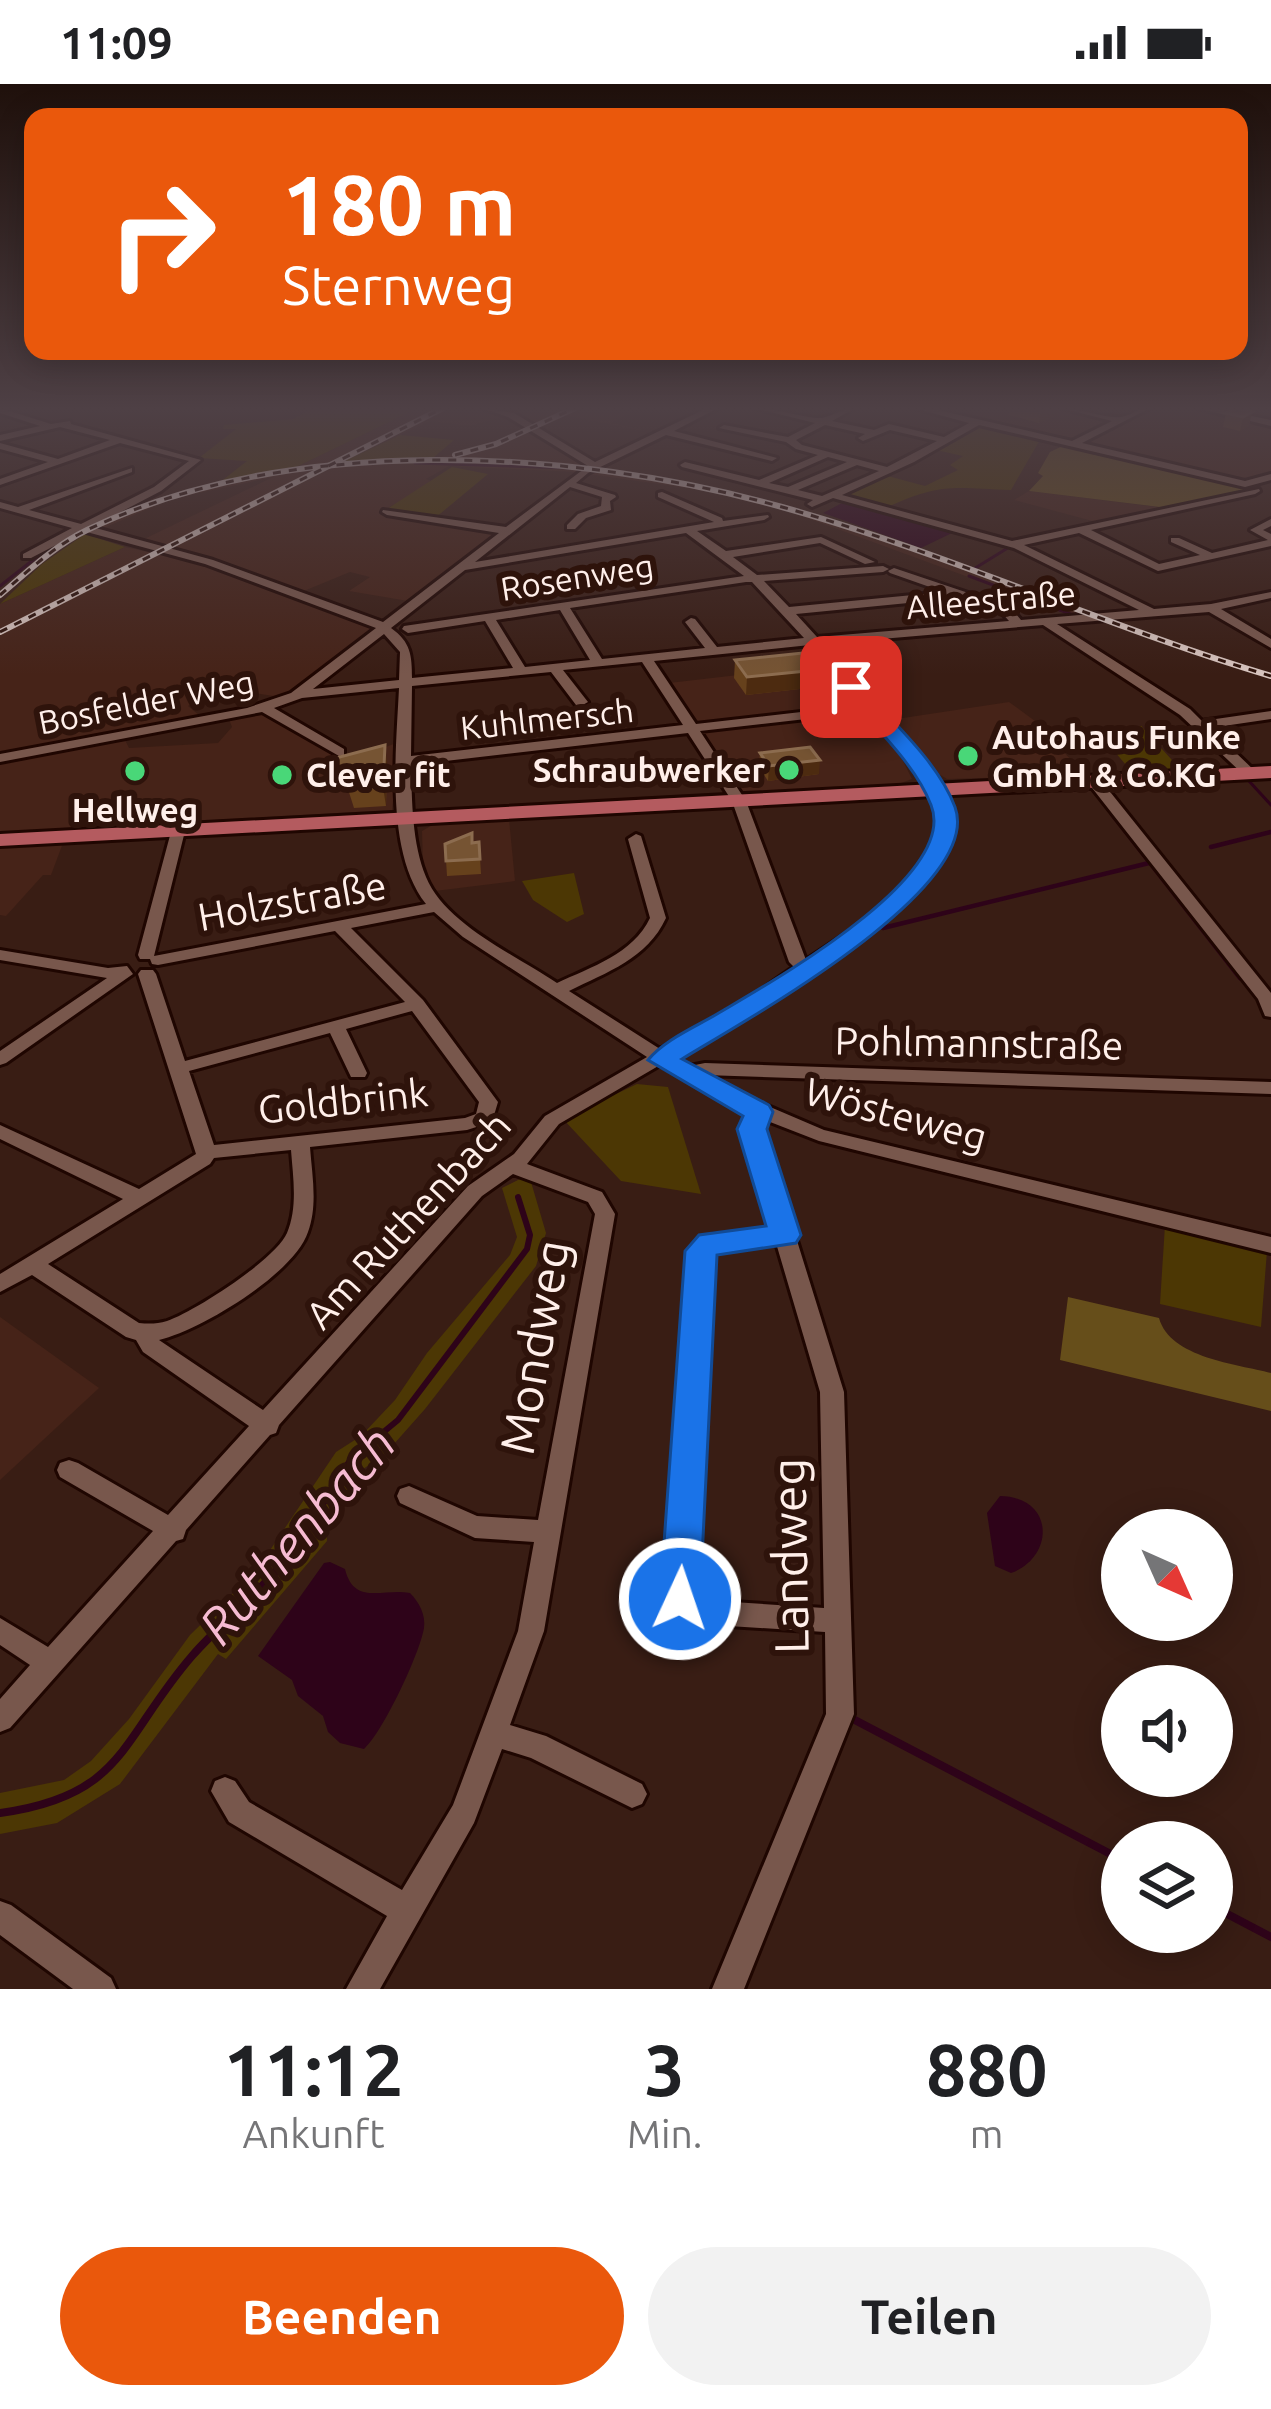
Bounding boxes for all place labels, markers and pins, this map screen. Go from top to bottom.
pin [800,636,902,738]
place label: Autohaus Funke GmbH & Co.KG [992,718,1241,793]
marker: Autohaus Funke GmbH & Co.KG [955,743,981,769]
place label: Schraubwerker [533,751,765,788]
place label: Clever fit [306,756,451,793]
marker: Schraubwerker [776,757,802,783]
marker: Hellweg [122,758,148,784]
marker: Clever fit [269,762,295,788]
place label: Hellweg [72,791,198,828]

